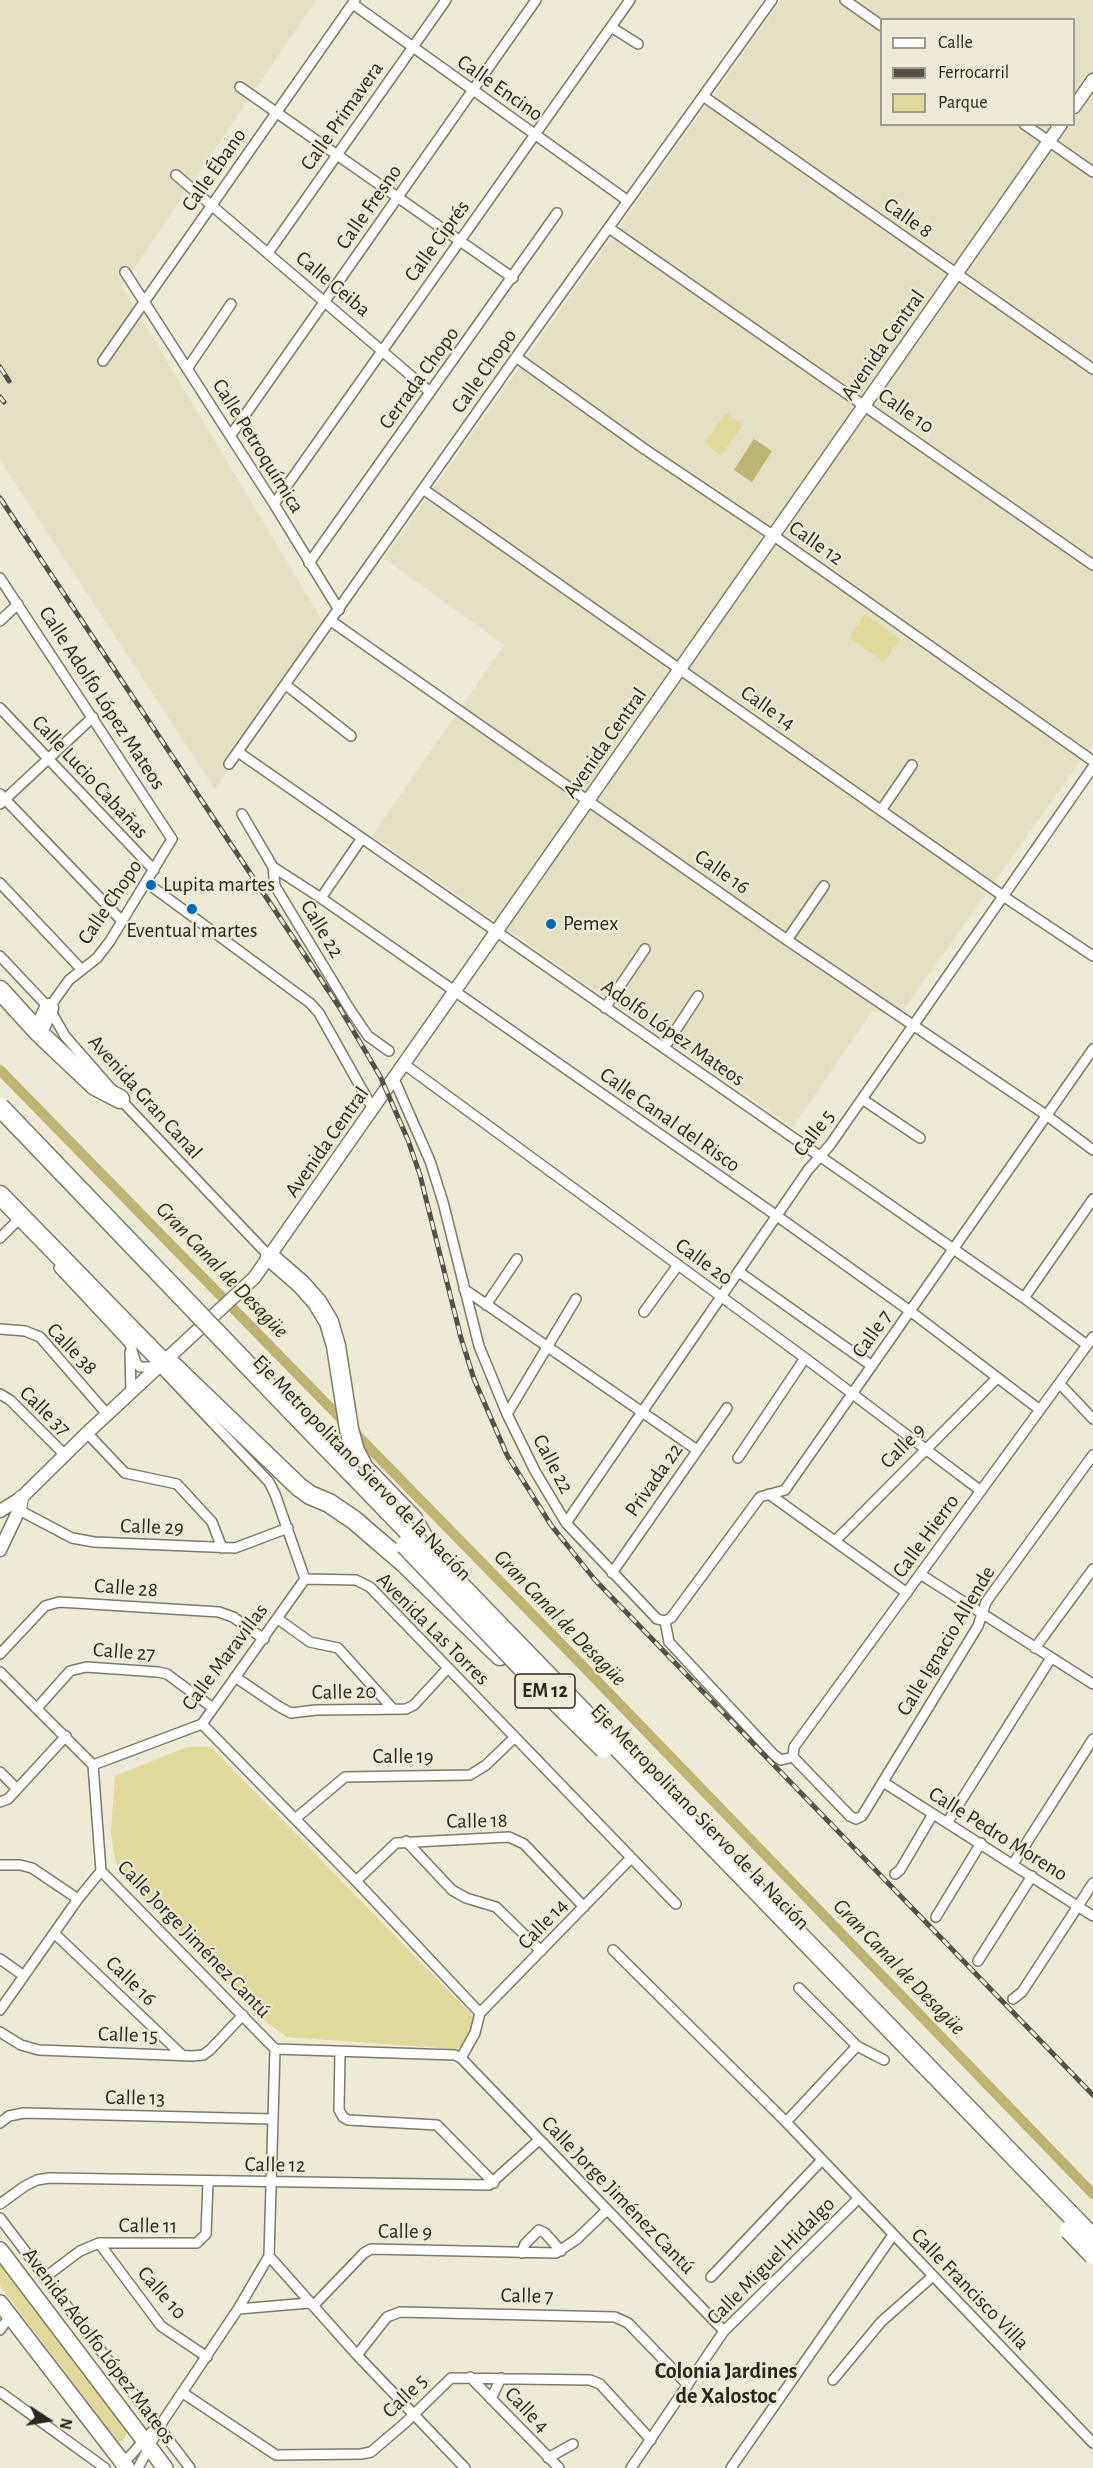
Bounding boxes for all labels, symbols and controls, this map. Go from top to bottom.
legend [880,18,1075,126]
text: Calle [938,34,973,52]
street label: Calle Encino [452,49,548,127]
street label: Calle Primavera [295,57,389,175]
text: Ferrocarril [938,64,1009,82]
text: Parque [938,94,987,112]
street label: Calle Ébano [176,124,252,216]
street label: Calle Fresno [331,160,407,254]
street label: Calle 8 [879,192,937,244]
street label: Calle Ciprés [399,195,475,287]
street label: Calle Ceiba [290,245,376,323]
street label: Avenida Central [836,285,930,405]
street label: Cerrada Chopo [373,322,465,434]
street label: Calle Chopo [446,324,522,418]
street label: Calle Petroquímica [207,374,309,518]
street label: Calle 10 [873,383,939,439]
street label: Calle 12 [784,515,848,571]
street label: Calle Adolfo López Mateos [33,602,171,794]
street label: Calle 14 [736,680,800,736]
street label: Avenida Central [558,683,652,803]
street label: Calle Lucio Cabañas [26,710,154,844]
street label: Calle 16 [690,844,754,900]
street label: Calle Chopo [72,855,148,949]
place label: Lupita martes [163,872,275,898]
marker: Lupita martes [144,878,158,892]
street label: Calle 22 [295,895,349,963]
marker: Eventual martes [185,902,199,916]
place label: Pemex [563,911,618,937]
marker: Pemex [544,917,558,931]
place label: Eventual martes [126,918,258,944]
street label: Adolfo López Mateos [596,974,750,1092]
street label: Avenida Gran Canal [83,1030,207,1164]
street label: Calle Canal del Risco [595,1062,745,1178]
street label: Avenida Central [280,1082,374,1202]
street label: Calle 5 [788,1104,840,1162]
water label: Gran Canal de Desagüe [150,1196,294,1344]
street label: Calle 20 [670,1233,738,1291]
street label: Calle 7 [847,1305,897,1363]
street label: Calle 38 [41,1318,103,1380]
street label: Eje Metropolitano Siervo de la Nación [247,1350,477,1586]
street label: Calle 37 [14,1381,76,1441]
street label: Calle 9 [875,1418,931,1474]
street label: Calle 22 [527,1430,579,1498]
street label: Privada 22 [620,1438,688,1522]
street label: Calle Hierro [887,1489,965,1583]
street label: Calle 29 [120,1513,184,1541]
water label: Gran Canal de Desagüe [488,1544,632,1692]
street label: Calle Ignacio Allende [891,1561,1001,1721]
street label: Avenida Las Torres [371,1567,495,1691]
street label: Calle 28 [93,1573,159,1603]
street label: Calle Maravillas [176,1598,274,1716]
street label: Calle 27 [92,1637,156,1667]
road number: EM 12 [515,1674,575,1708]
street label: Calle 20 [311,1679,377,1705]
street label: Eje Metropolitano Siervo de la Nación [585,1699,815,1935]
street label: Calle 19 [372,1744,434,1770]
street label: Calle Pedro Moreno [924,1781,1072,1887]
street label: Calle 18 [446,1808,508,1834]
street label: Calle Jorge Jiménez Cantú [112,1855,276,2023]
street label: Calle 14 [513,1893,573,1955]
water label: Gran Canal de Desagüe [827,1893,971,2041]
street label: Calle 16 [100,1951,162,2011]
street label: Calle 15 [98,2021,158,2049]
street label: Calle 13 [105,2085,165,2111]
street label: Calle Jorge Jiménez Cantú [536,2111,700,2279]
street label: Calle 12 [244,2152,306,2178]
street label: Calle Miguel Hidalgo [702,2192,840,2330]
street label: Calle 11 [118,2213,178,2239]
street label: Calle 9 [378,2219,432,2245]
street label: Calle Francisco Villa [906,2223,1034,2355]
street label: Avenida Adolfo López Mateos [17,2243,181,2449]
street label: Calle 10 [132,2261,192,2325]
street label: Calle 7 [500,2283,554,2309]
district label: Colonia Jardines de Xalostoc [655,2358,797,2410]
street label: Calle 5 [377,2369,433,2423]
street label: Calle 4 [499,2382,555,2438]
north arrow [18,2390,78,2450]
text: N [57,2417,75,2431]

